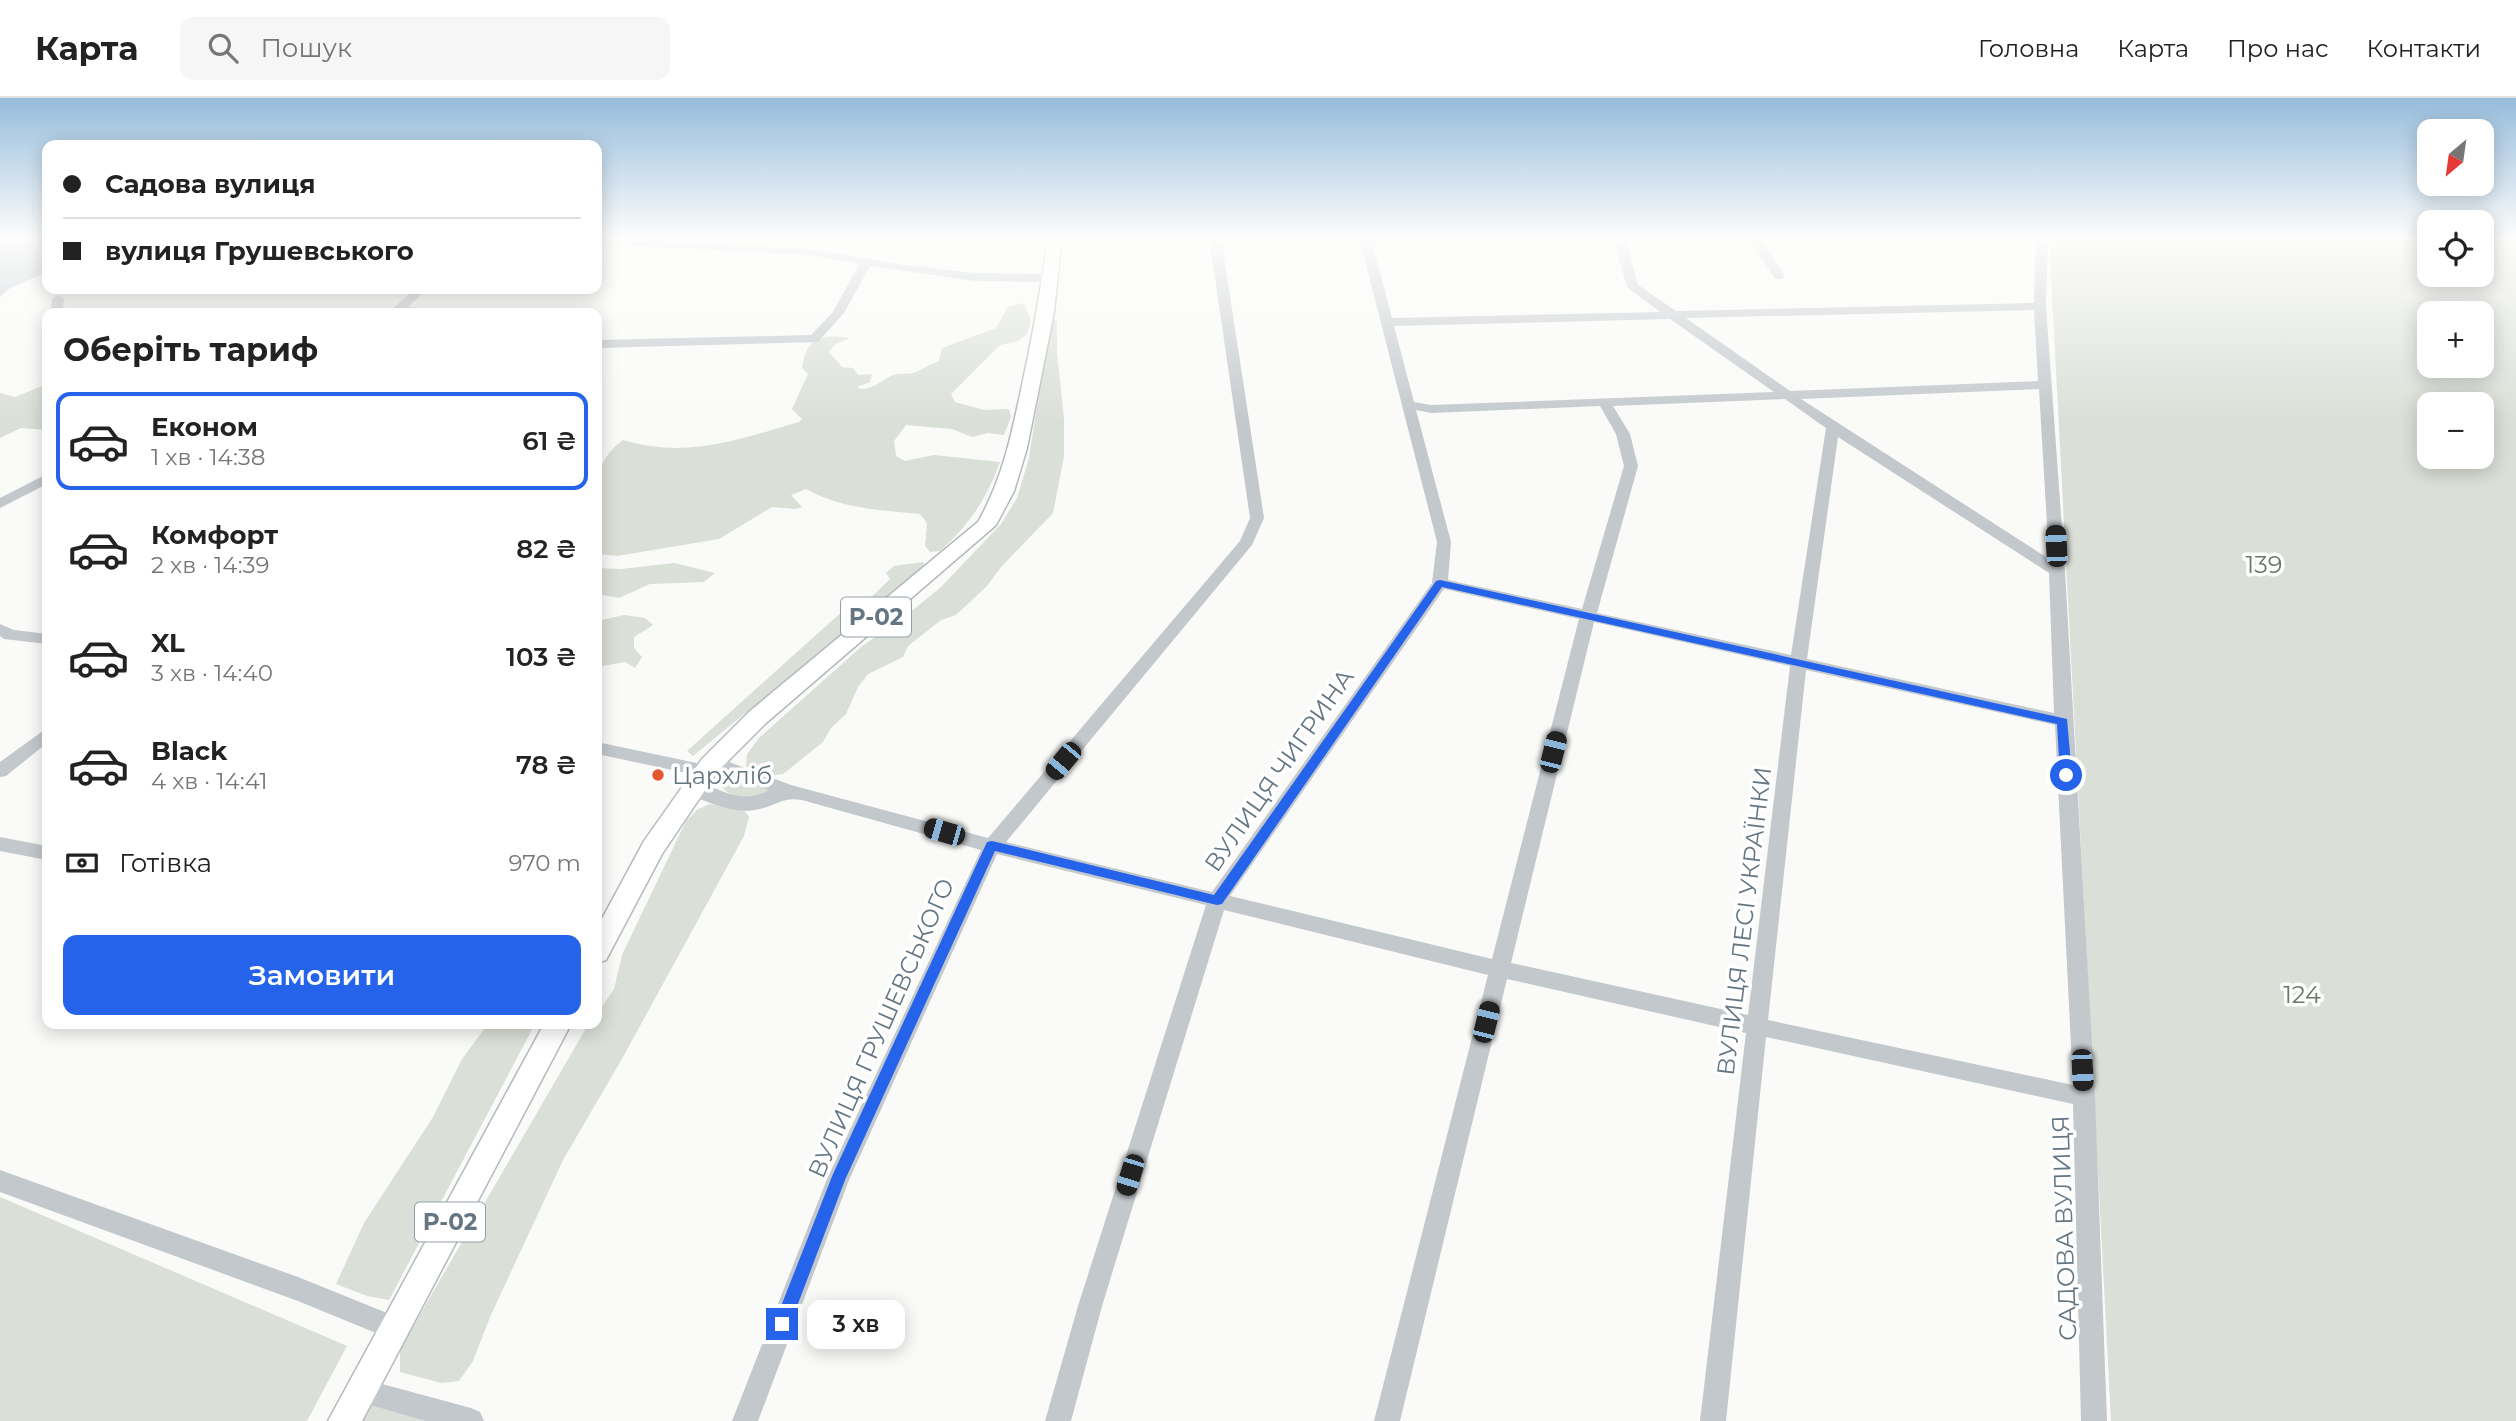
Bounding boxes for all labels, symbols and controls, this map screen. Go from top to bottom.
search box [180,17,670,80]
text: Карта [35,28,138,68]
icon: search [204,29,242,67]
text: Пошук [260,32,352,64]
text: Головна [1978,34,2079,63]
text: Карта [2117,34,2189,63]
text: Про нас [2227,34,2329,63]
text: Контакти [2367,34,2481,63]
north arrow [2417,119,2494,196]
map controls [2417,119,2494,469]
text: Садова вулиця [105,168,316,200]
button: locate [2417,210,2494,287]
text: вулиця Грушевського [105,235,414,267]
button: + [2417,301,2494,378]
text: Оберіть тариф [63,330,318,369]
button: − [2417,392,2494,469]
icon: car [67,410,130,473]
text: Економ [151,411,258,443]
text: 61 ₴ [522,425,577,457]
text: 1 хв · 14:38 [151,443,265,471]
icon: car [67,518,130,581]
text: Комфорт [151,519,278,551]
car [2045,524,2068,568]
text: 82 ₴ [516,533,577,565]
park label: 139 [2246,550,2282,579]
text: 2 хв · 14:39 [151,551,270,579]
road number: Р-02 [841,597,911,636]
icon: car [67,626,130,689]
text: XL [151,627,185,659]
text: 103 ₴ [506,641,577,673]
text: 3 хв · 14:40 [151,659,273,687]
street label: ВУЛИЦЯ ЧИГРИНА [1198,663,1360,877]
car [1538,729,1569,775]
icon: car [67,734,130,797]
text: Black [151,735,227,767]
car [1042,738,1085,784]
text: 78 ₴ [516,749,577,781]
route start [2050,759,2082,791]
place label: Цархліб [672,761,772,790]
street label: ВУЛИЦЯ ЛЕСІ УКРАЇНКИ [1711,765,1777,1077]
text: 4 хв · 14:41 [151,767,268,795]
marker: Цархліб [650,767,666,783]
car [921,816,968,848]
icon: cash [63,844,101,882]
text: Готівка [119,847,212,879]
text: 970 m [508,849,581,877]
street label: ВУЛИЦЯ ГРУШЕВСЬКОГО [802,874,960,1182]
button: Замовити [63,935,581,1015]
park label: 124 [2283,980,2321,1009]
car [1471,999,1502,1045]
car [2071,1048,2094,1092]
street label: САДОВА ВУЛИЦЯ [2046,1115,2082,1341]
car [1114,1152,1147,1198]
road number: Р-02 [415,1203,485,1242]
callout: 3 хв [806,1300,904,1348]
route end [766,1308,798,1340]
text: 3 хв [833,1310,879,1338]

